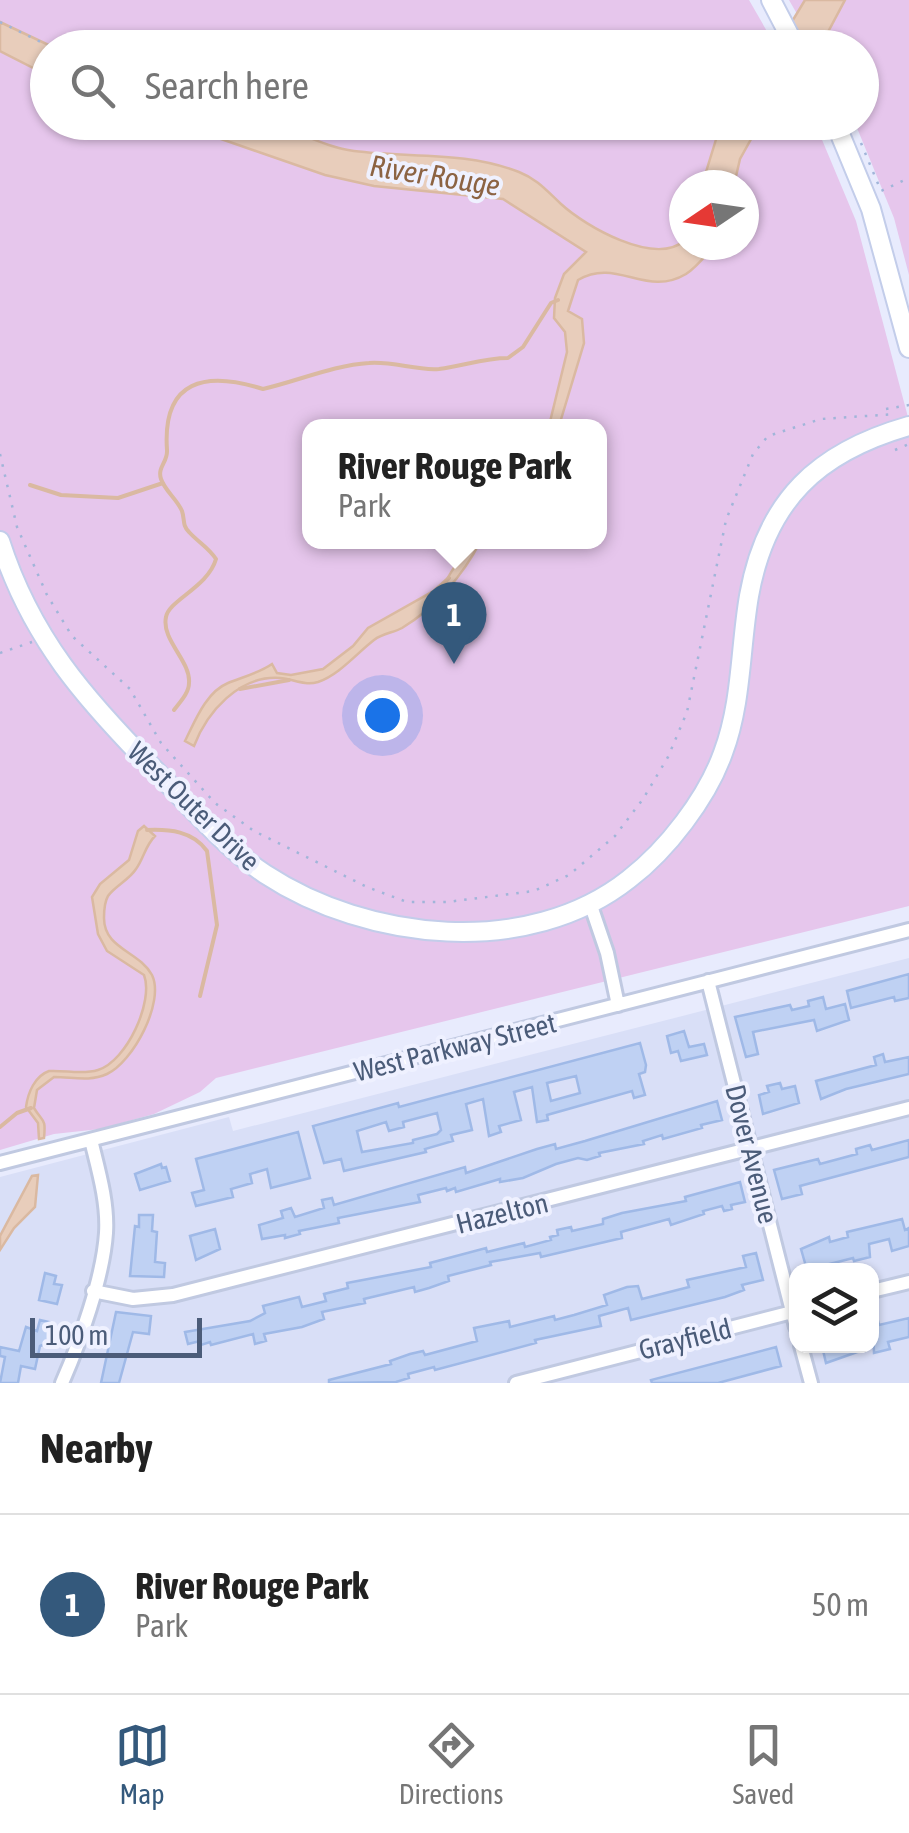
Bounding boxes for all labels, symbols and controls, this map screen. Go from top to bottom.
search box [30,30,879,140]
icon: search [65,58,120,113]
text: Search here [145,64,309,107]
water label: River Rouge [368,148,503,202]
north arrow [669,170,759,260]
popup [302,419,607,549]
text: River Rouge Park [338,444,571,487]
text: Park [338,487,391,524]
pin: 1 [422,582,486,664]
your location [357,690,408,741]
street label: West Outer Drive [121,735,267,877]
street label: West Parkway Street [351,1006,559,1088]
street label: Dover Avenue [719,1081,785,1227]
street label: Hazelton [453,1186,551,1240]
map controls [789,1263,879,1353]
button: layers [789,1263,879,1353]
street label: Grayfield [635,1312,735,1366]
scale bar [30,1313,202,1358]
text: 100 m [45,1319,108,1351]
text: Nearby [40,1424,153,1472]
text: River Rouge Park [135,1564,368,1607]
text: 1 [65,1586,80,1623]
text: 50 m [811,1586,869,1623]
text: Park [135,1607,188,1644]
tab: Map [115,1718,170,1810]
tab: Directions [399,1718,503,1810]
tab: Saved [733,1718,794,1810]

